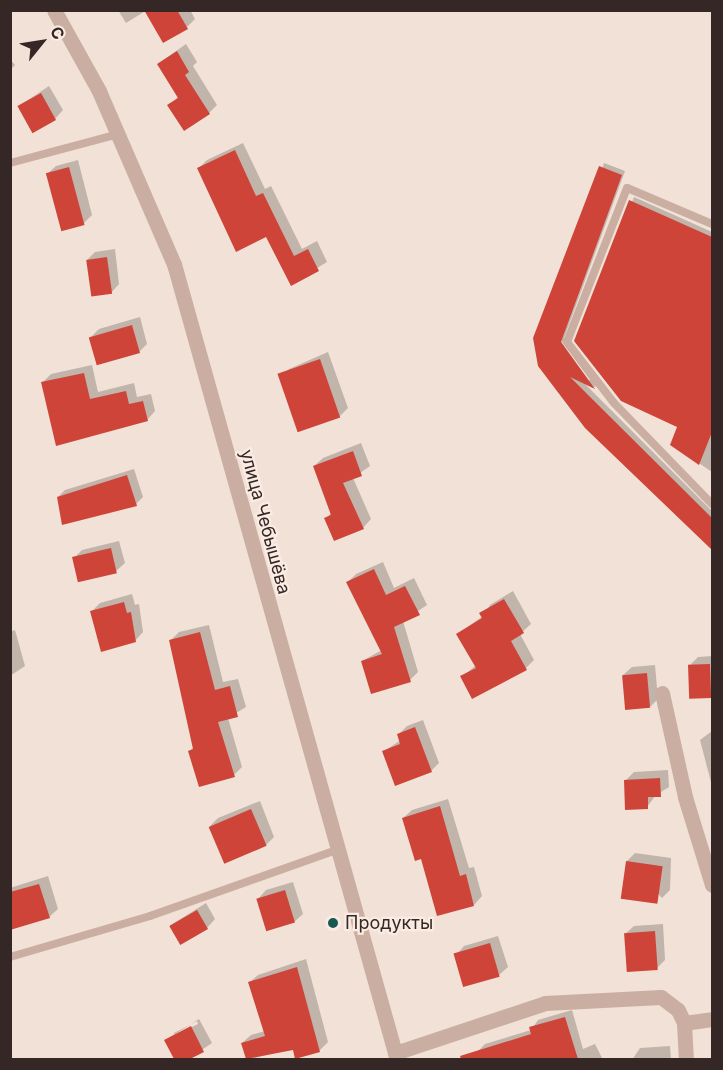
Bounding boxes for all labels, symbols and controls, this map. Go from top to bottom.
north arrow [12,12,72,72]
text: С [46,23,69,43]
street label: улица Чебышёва [235,447,295,597]
place label: Продукты [345,912,433,934]
marker: Продукты [326,916,340,930]

